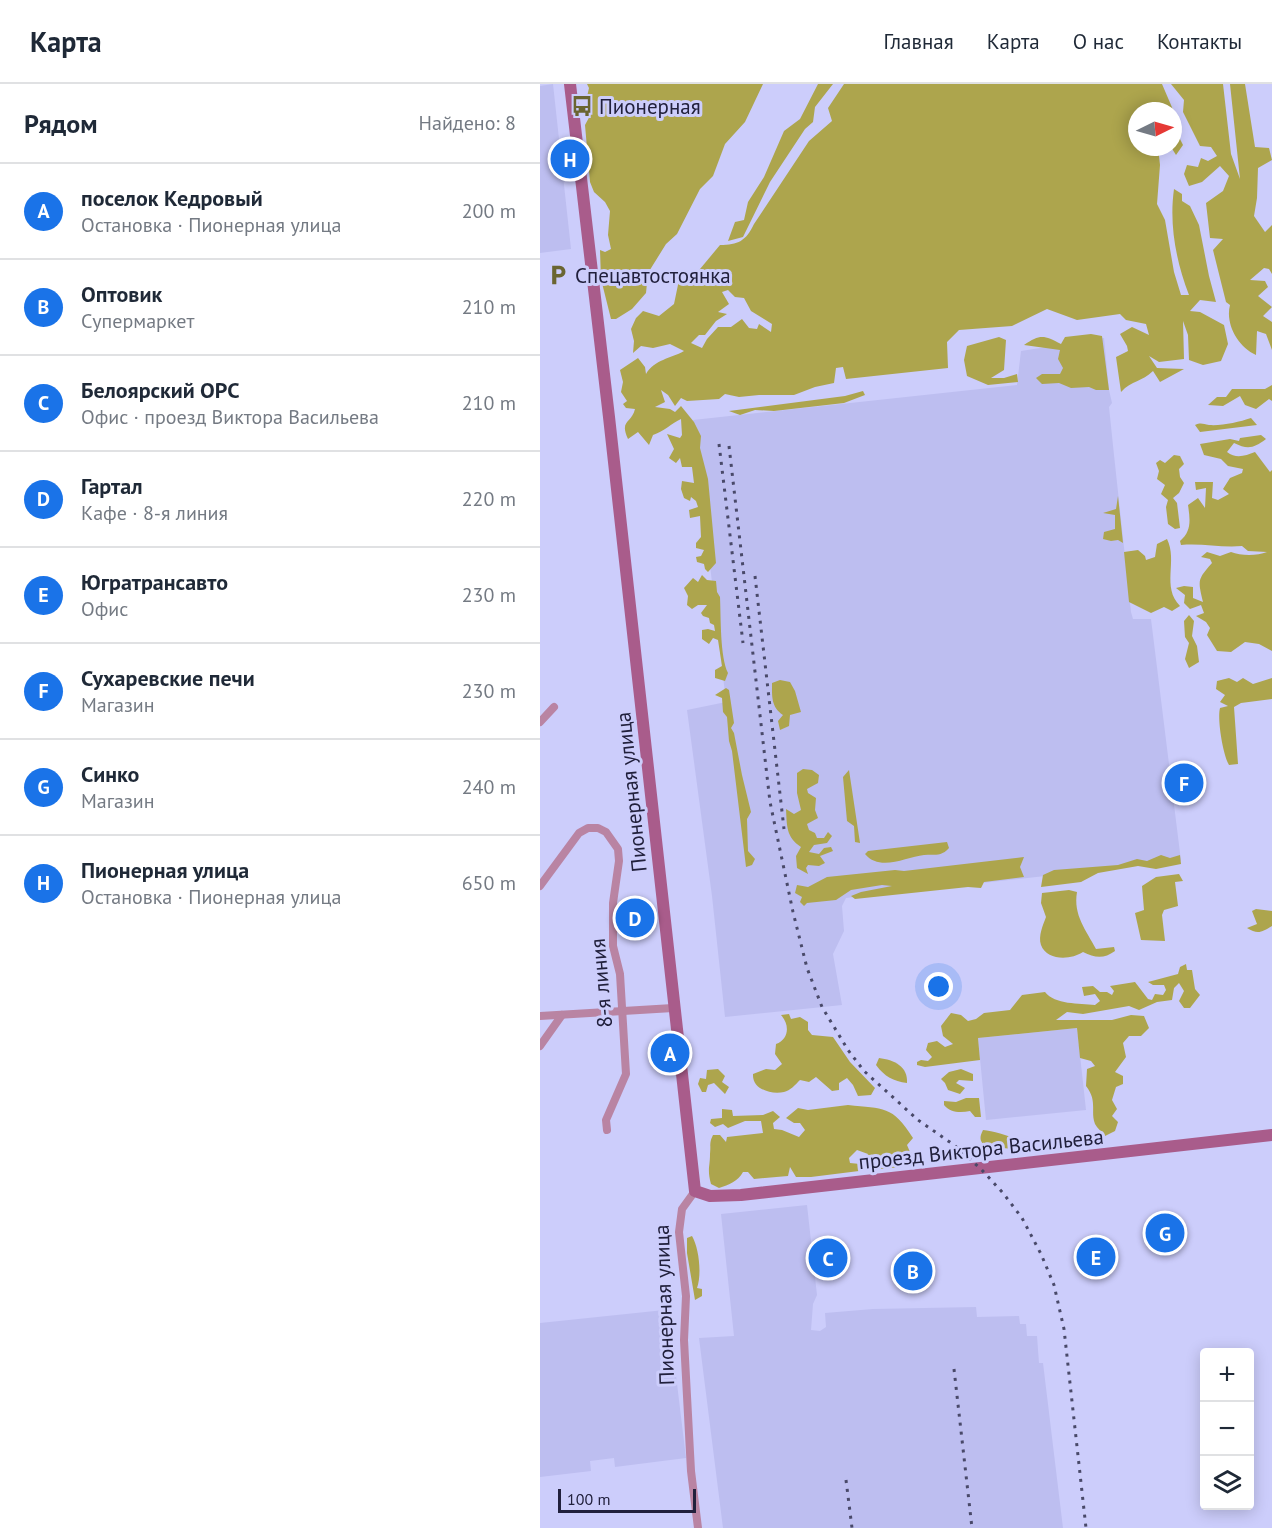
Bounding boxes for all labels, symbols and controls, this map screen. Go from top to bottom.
text: Карта [30,23,102,60]
text: Главная [883,28,954,55]
text: Карта [987,28,1040,55]
text: О нас [1073,28,1124,55]
text: Контакты [1157,28,1242,55]
place label: Пионерная [599,93,701,120]
bus stop icon: Пионерная [570,94,594,118]
north arrow [1128,102,1182,156]
text: Рядом [24,107,98,140]
text: Найдено: 8 [419,110,516,136]
pin: H [550,136,590,182]
text: поселок Кедровый [81,184,263,212]
text: A [37,198,50,224]
text: 200 m [462,198,516,224]
text: Остановка · Пионерная улица [81,212,341,238]
place label: Спецавтостоянка [575,262,731,289]
parking icon: Спецавтостоянка [546,263,570,287]
text: Оптовик [81,280,162,308]
text: B [38,294,49,320]
text: 210 m [462,294,516,320]
text: Супермаркет [81,308,194,334]
text: Белоярский ОРС [81,376,240,404]
text: C [38,390,49,416]
text: 210 m [462,390,516,416]
text: Офис · проезд Виктора Васильева [81,404,379,430]
text: Гартал [81,472,143,500]
text: D [37,486,50,512]
text: 220 m [462,486,516,512]
text: Кафе · 8-я линия [81,500,228,526]
text: Югратрансавто [81,568,228,596]
text: E [38,582,49,608]
text: 230 m [462,582,516,608]
text: Офис [81,596,128,622]
text: Сухаревские печи [81,664,255,692]
text: F [38,678,49,704]
text: 230 m [462,678,516,704]
text: Магазин [81,692,155,718]
street label: Пионерная улица [609,711,653,873]
text: Синко [81,760,139,788]
pin: F [1164,760,1204,806]
text: G [37,774,50,800]
text: 240 m [462,774,516,800]
text: Магазин [81,788,155,814]
text: Пионерная улица [81,856,249,884]
text: H [37,870,50,896]
text: 650 m [462,870,516,896]
text: Остановка · Пионерная улица [81,884,341,910]
pin: D [616,896,655,940]
street label: 8-я линия [584,937,618,1029]
your location [924,972,953,1001]
pin: A [650,1030,690,1076]
street label: проезд Виктора Васильева [857,1123,1105,1175]
pin: G [1146,1210,1184,1256]
street label: Пионерная улица [648,1224,680,1386]
pin: E [1076,1234,1116,1280]
pin: C [808,1236,848,1280]
pin: B [894,1248,932,1294]
map controls [1200,1348,1254,1510]
button: + [1200,1348,1254,1402]
button: − [1200,1402,1254,1456]
button: layers [1200,1456,1254,1510]
scale bar [558,1486,696,1514]
text: 100 m [567,1489,610,1509]

